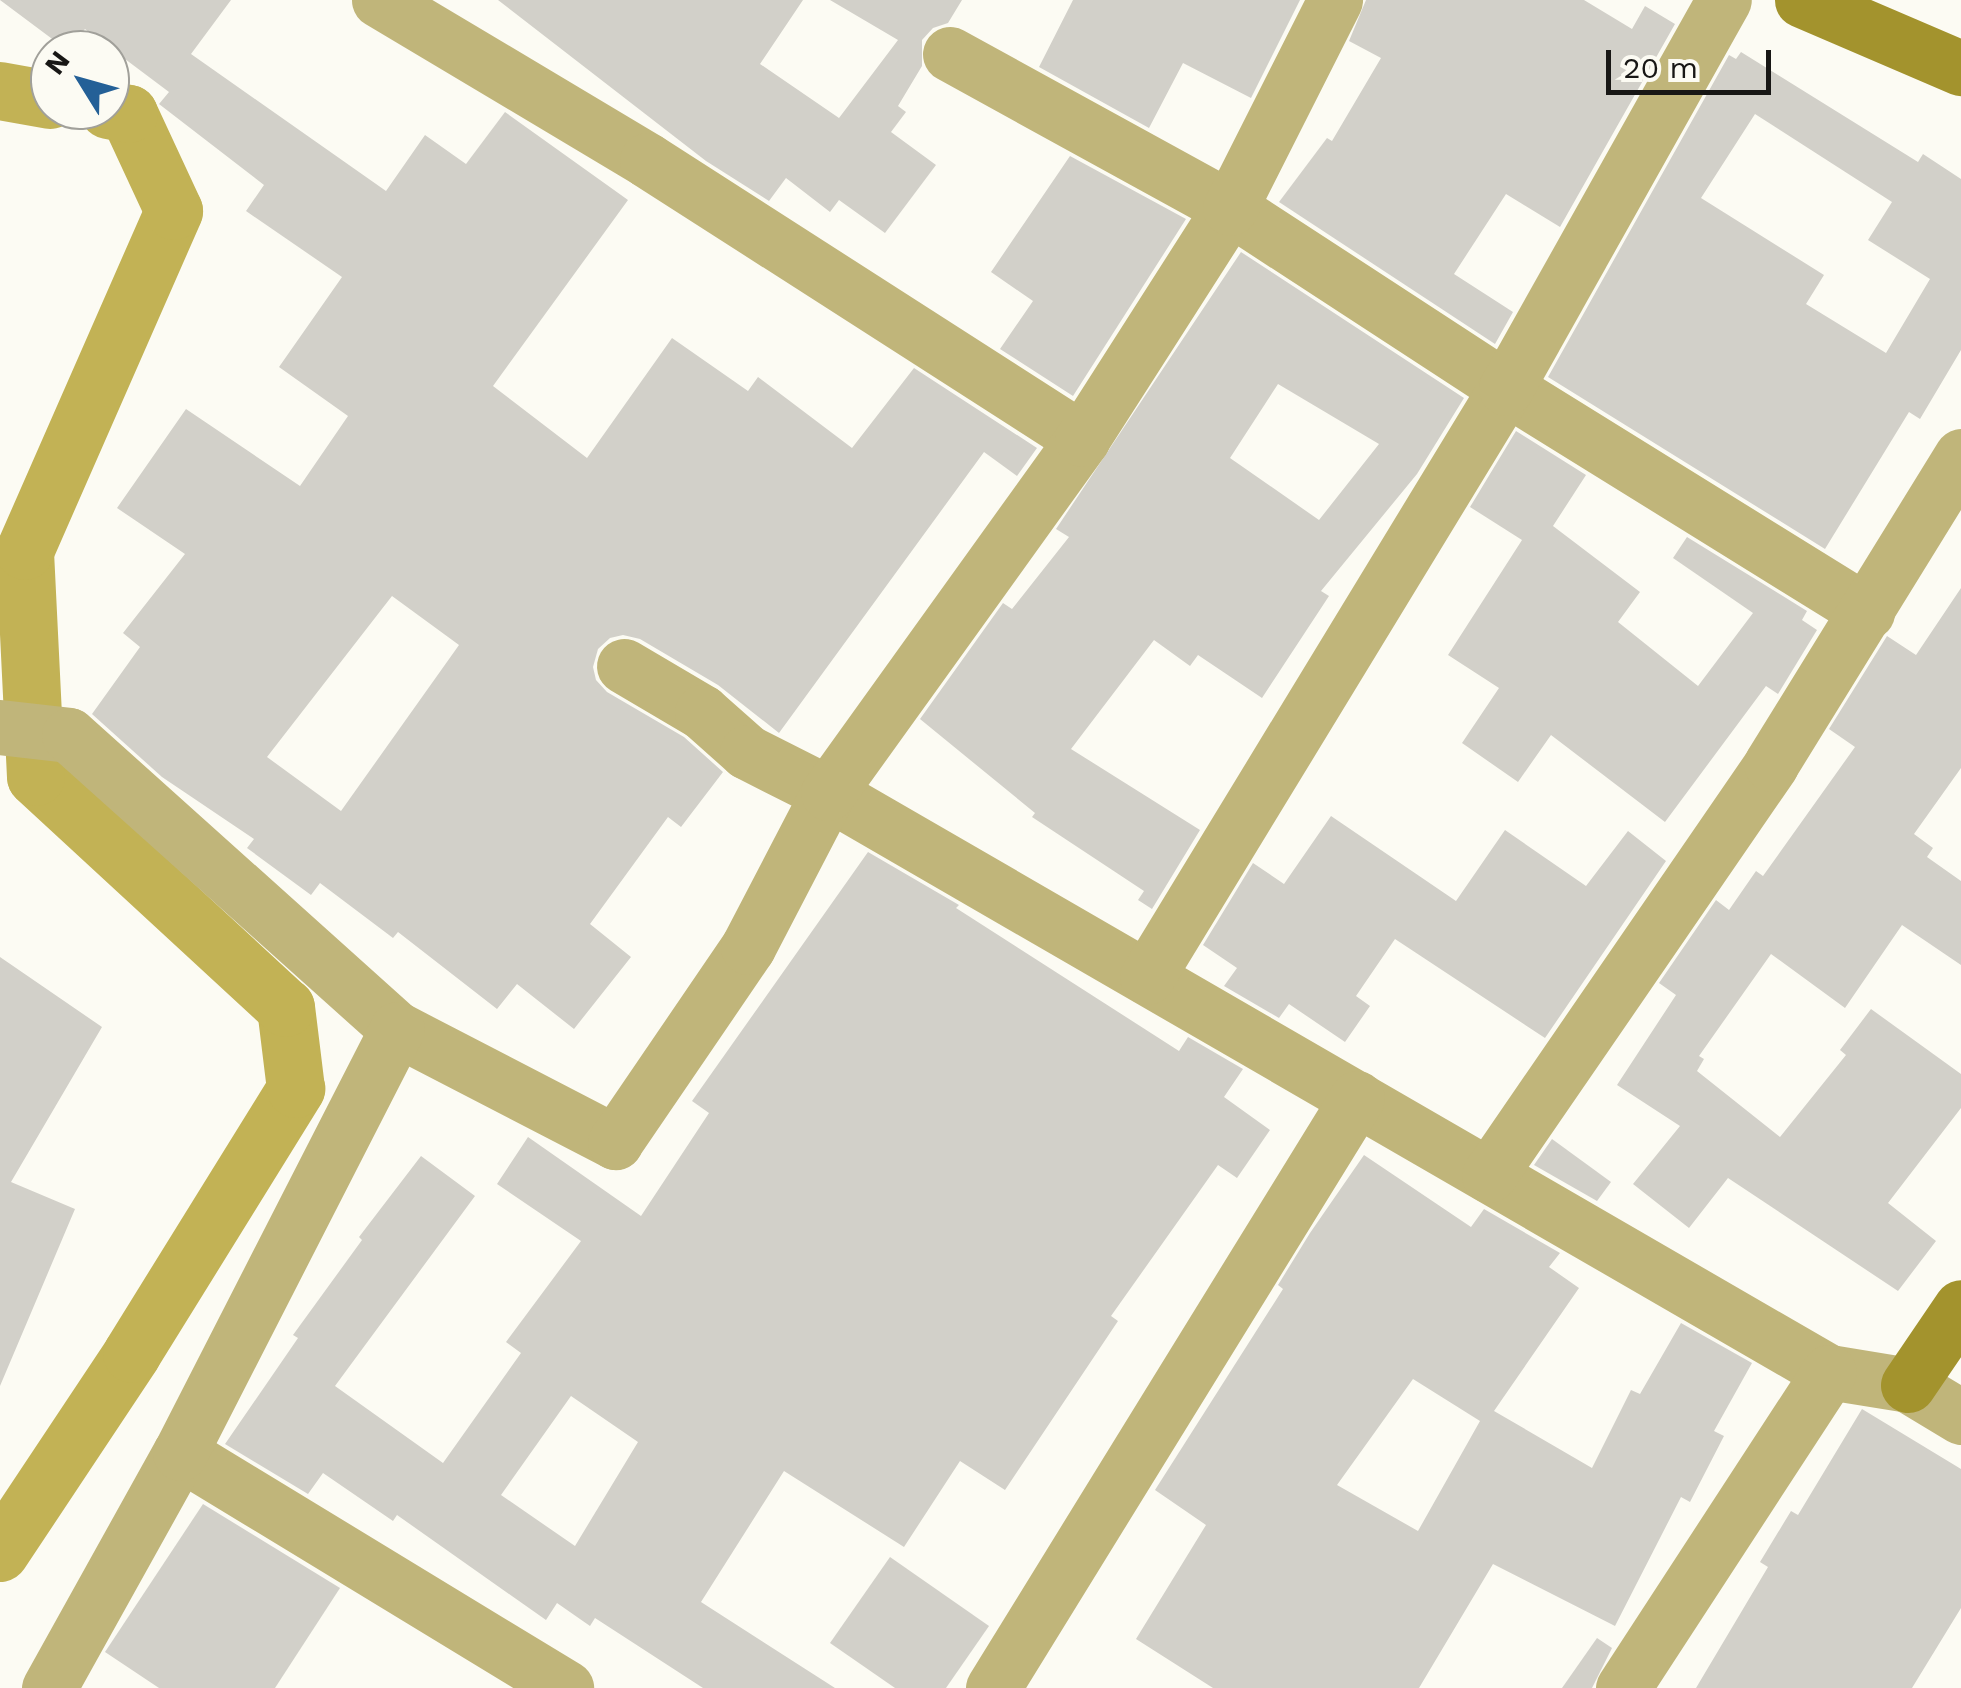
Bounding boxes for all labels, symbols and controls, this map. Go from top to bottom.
north arrow [30,30,130,130]
scale bar [1611,30,1776,92]
text: N [38,45,77,81]
text: 20 m [1623,50,1698,85]

